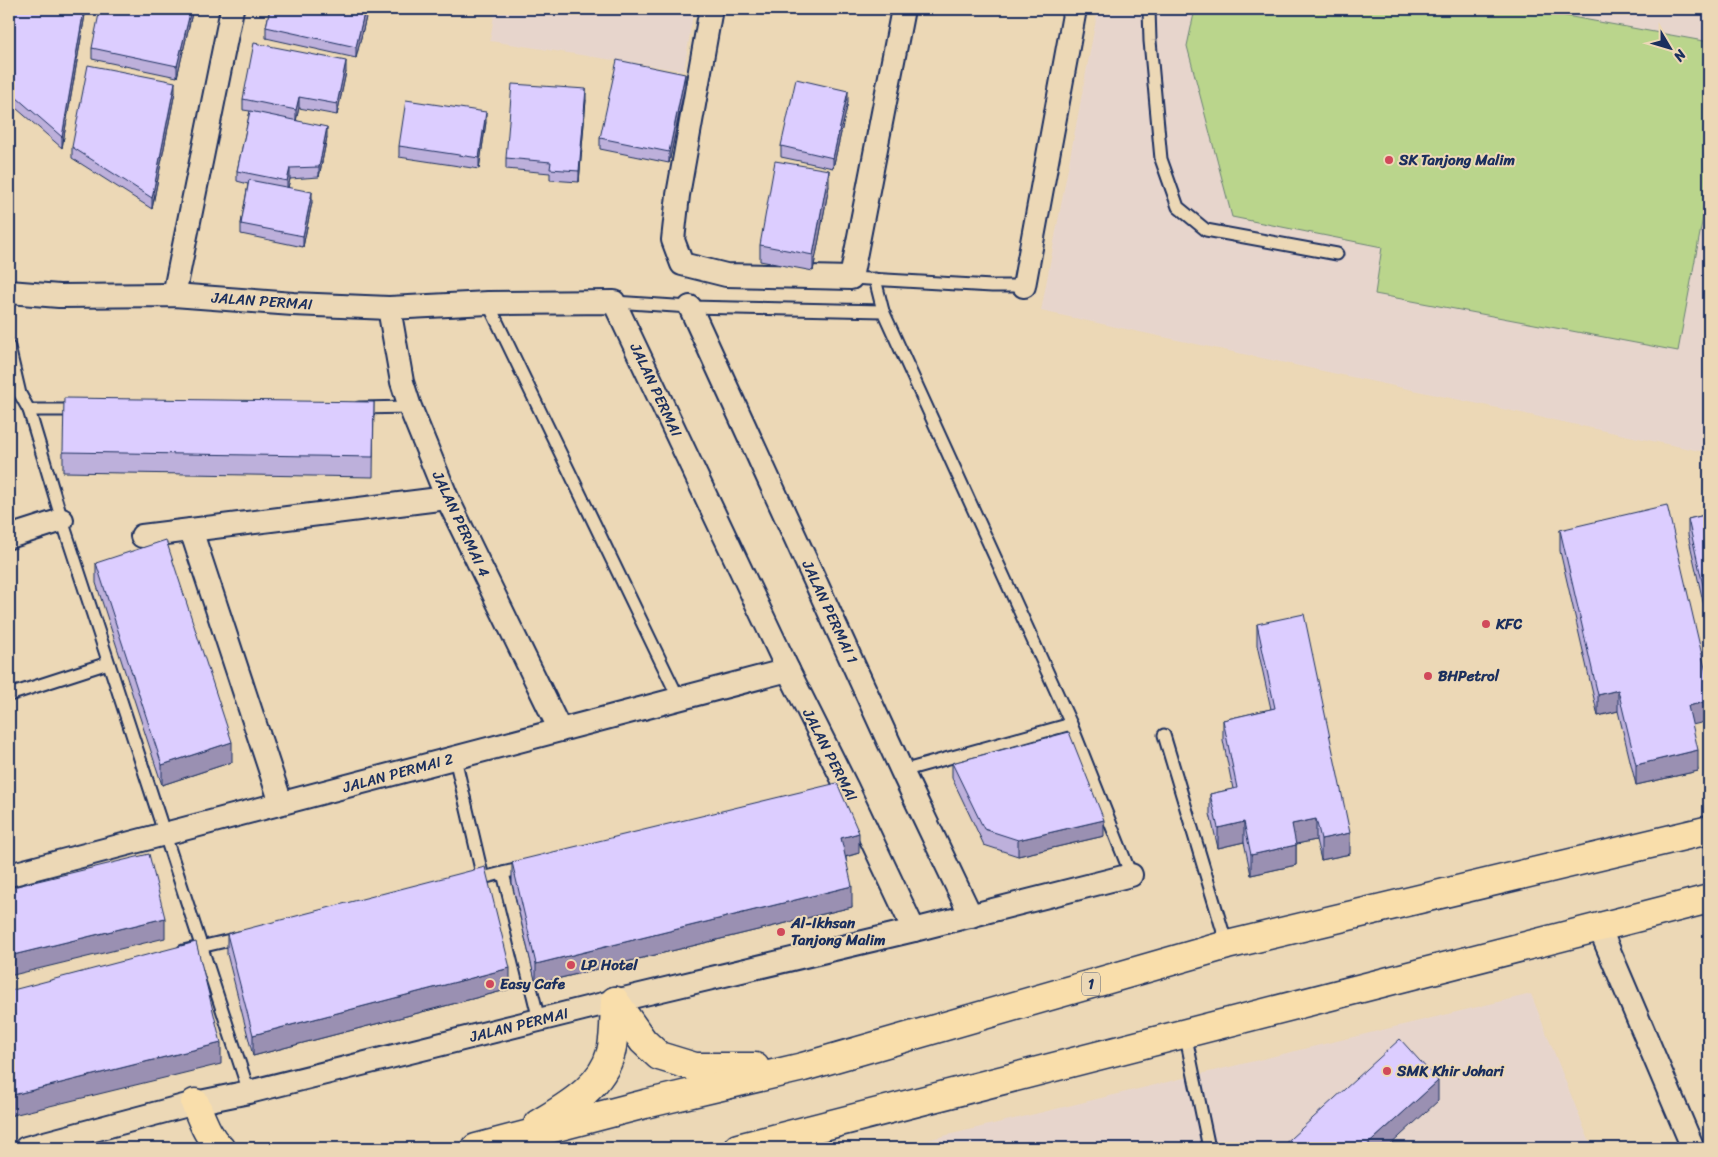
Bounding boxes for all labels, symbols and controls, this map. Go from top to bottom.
north arrow [1646,22,1696,72]
text: N [1667,43,1693,67]
place label: SK Tanjong Malim [1398,147,1515,173]
marker: SK Tanjong Malim [1383,154,1395,166]
street label: JALAN PERMAI [210,284,314,318]
street label: JALAN PERMAI [622,338,689,442]
street label: JALAN PERMAI 4 [425,466,497,581]
street label: JALAN PERMAI 1 [794,555,865,668]
place label: KFC [1495,611,1522,637]
marker: KFC [1480,618,1492,630]
place label: BHPetrol [1438,663,1500,689]
marker: BHPetrol [1422,670,1434,682]
street label: JALAN PERMAI [795,703,865,806]
street label: JALAN PERMAI 2 [339,746,457,801]
place label: Al-Ikhsan Tanjong Malim [790,910,886,953]
marker: Al-Ikhsan Tanjong Malim [775,926,787,938]
place label: LP Hotel [581,952,638,978]
marker: LP Hotel [565,959,577,971]
place label: Easy Cafe [500,971,566,997]
road number: 1 [1082,972,1100,996]
marker: Easy Cafe [484,978,496,990]
street label: JALAN PERMAI [466,1000,572,1050]
place label: SMK Khir Johari [1396,1058,1505,1084]
marker: SMK Khir Johari [1381,1065,1393,1077]

